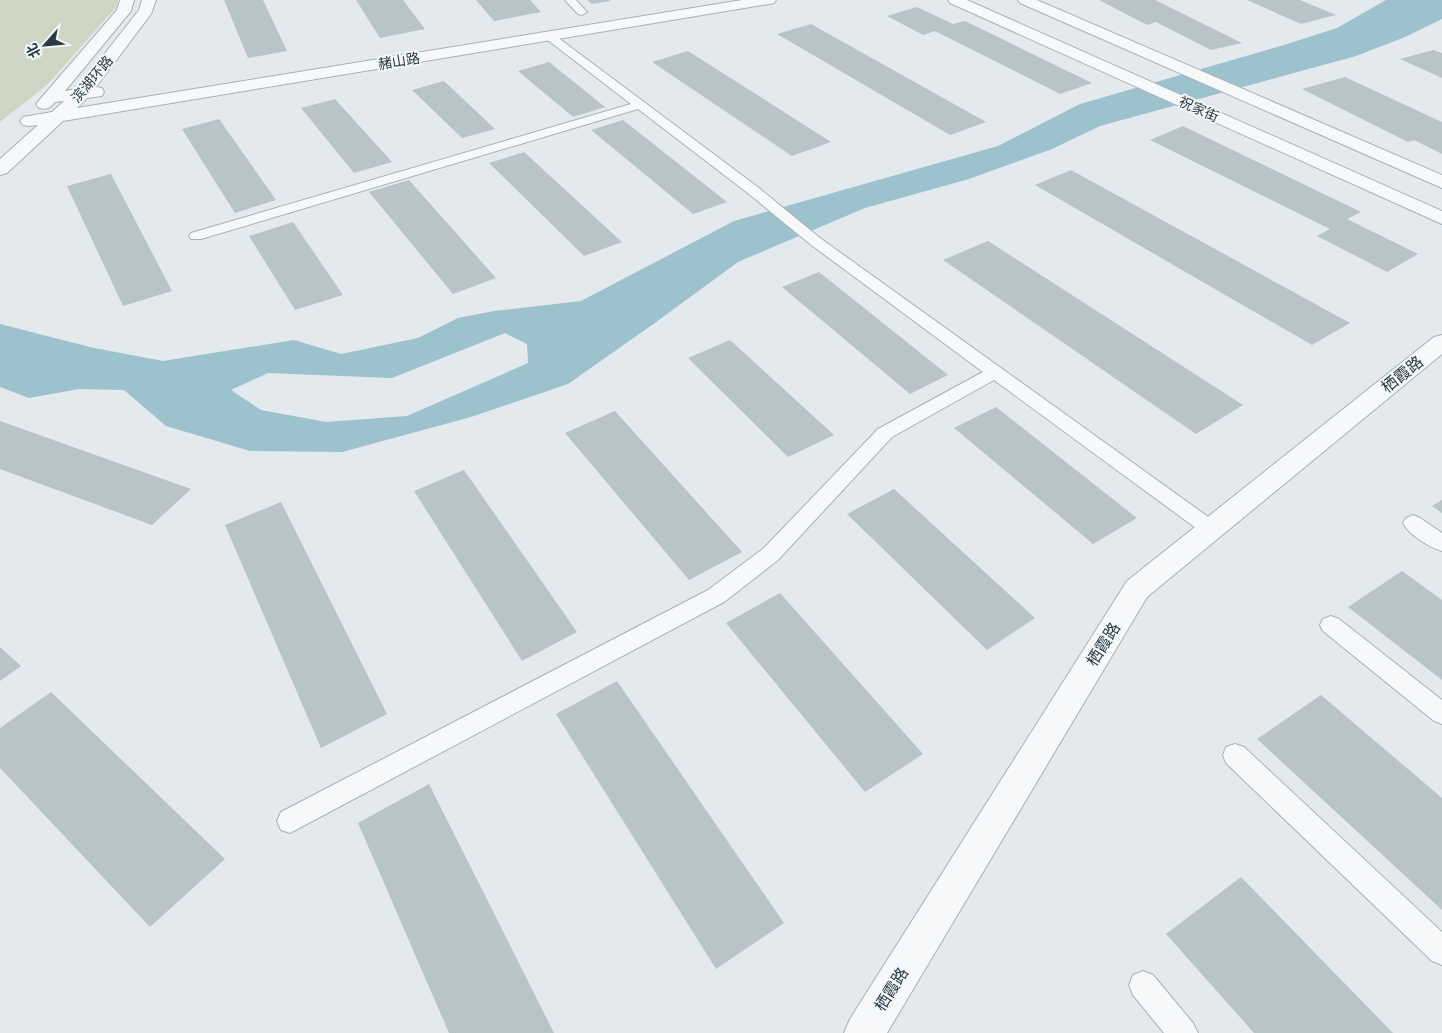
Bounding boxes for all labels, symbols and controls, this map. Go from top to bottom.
north arrow [20,20,70,70]
text: 北 [22,41,45,61]
street label: 赭山路 [377,49,421,73]
street label: 滨湖环路 [67,52,117,106]
street label: 祝家街 [1176,92,1222,126]
street label: 栖霞路 [1377,351,1427,397]
street label: 栖霞路 [1082,618,1124,670]
street label: 栖霞路 [870,963,912,1015]

